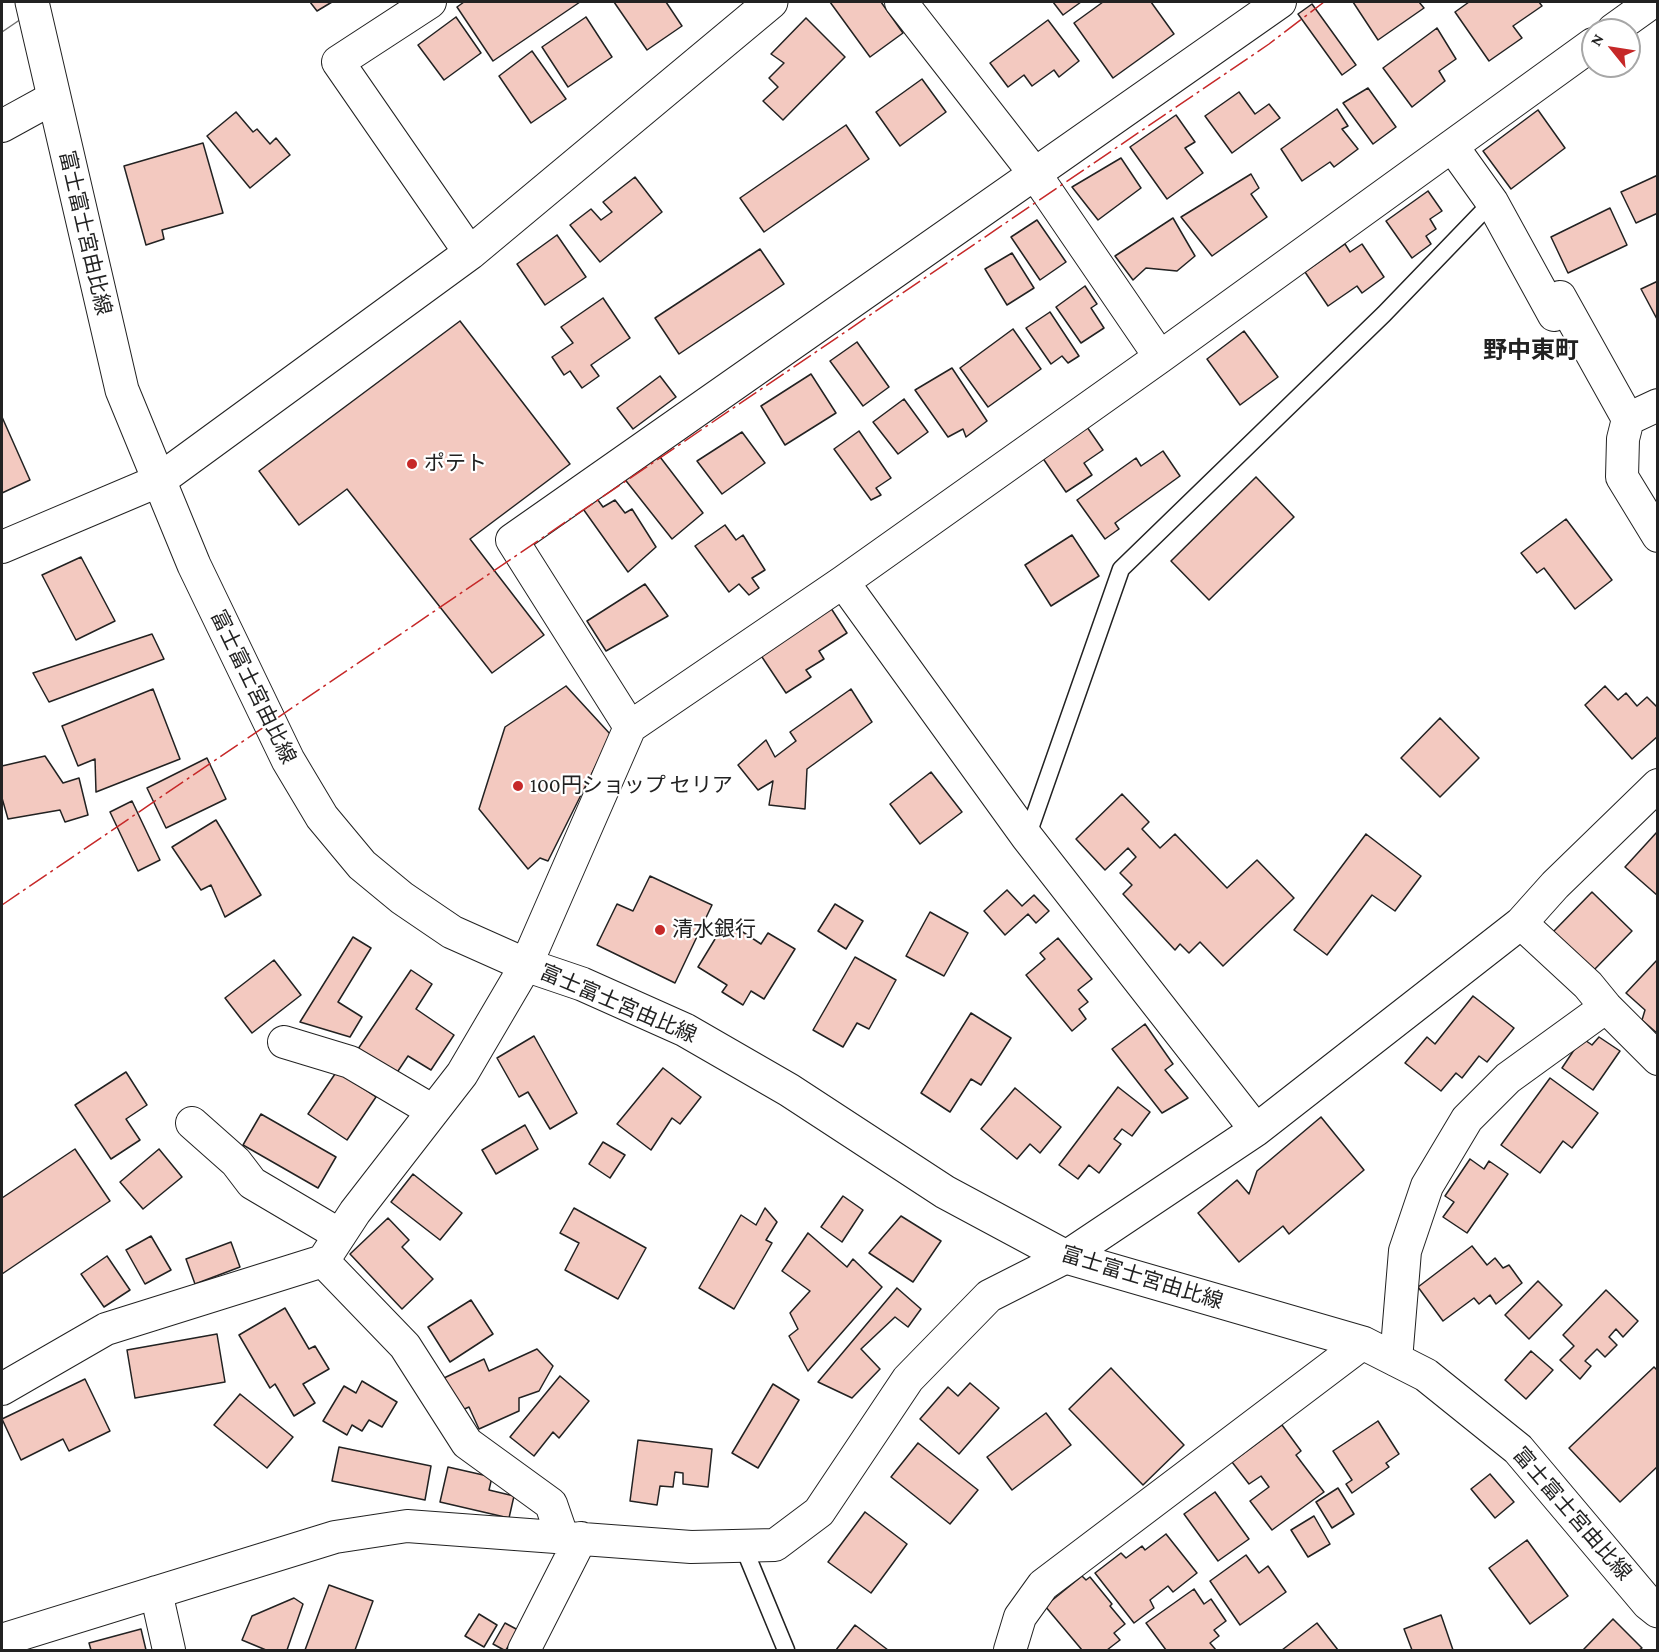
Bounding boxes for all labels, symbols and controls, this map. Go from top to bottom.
north arrow [1581,18,1641,78]
text: N [1587,31,1607,49]
street label: 富士富士宮由比線 [54,148,116,318]
district label: 野中東町 [1483,337,1579,365]
place label: ポテト [424,451,487,477]
marker: ポテト [405,457,419,471]
street label: 富士富士宮由比線 [205,606,301,768]
place label: 100円ショップ セリア [530,773,733,799]
marker: 100円ショップ セリア [511,779,525,793]
place label: 清水銀行 [672,917,756,943]
marker: 清水銀行 [653,923,667,937]
street label: 富士富士宮由比線 [536,960,700,1048]
street label: 富士富士宮由比線 [1058,1241,1226,1315]
street label: 富士富士宮由比線 [1507,1442,1637,1586]

